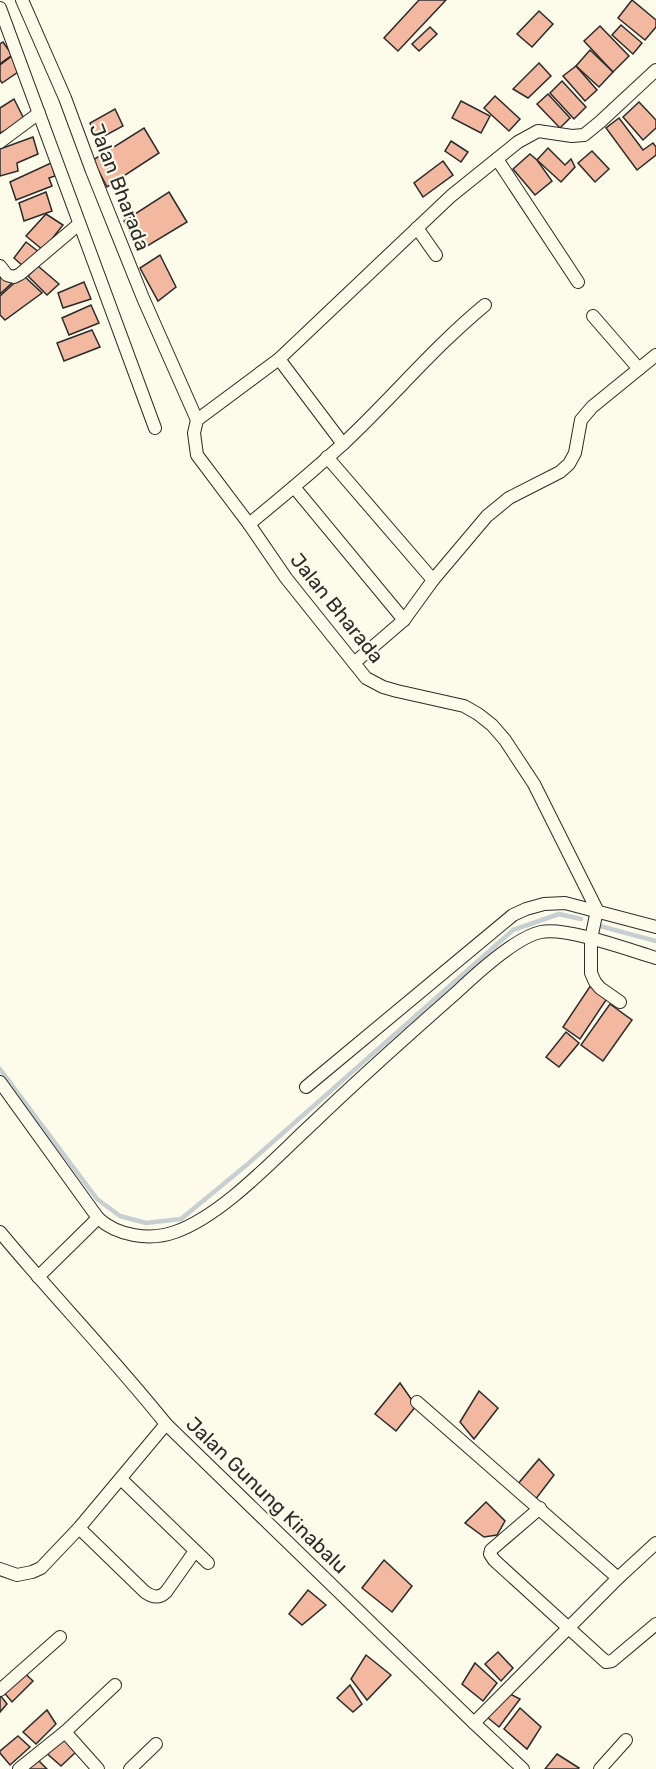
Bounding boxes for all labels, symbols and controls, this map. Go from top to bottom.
street label: Jalan Bharada [85,120,155,254]
street label: Jalan Bharada [285,548,389,668]
street label: Jalan Gunung Kinabalu [181,1412,353,1578]

